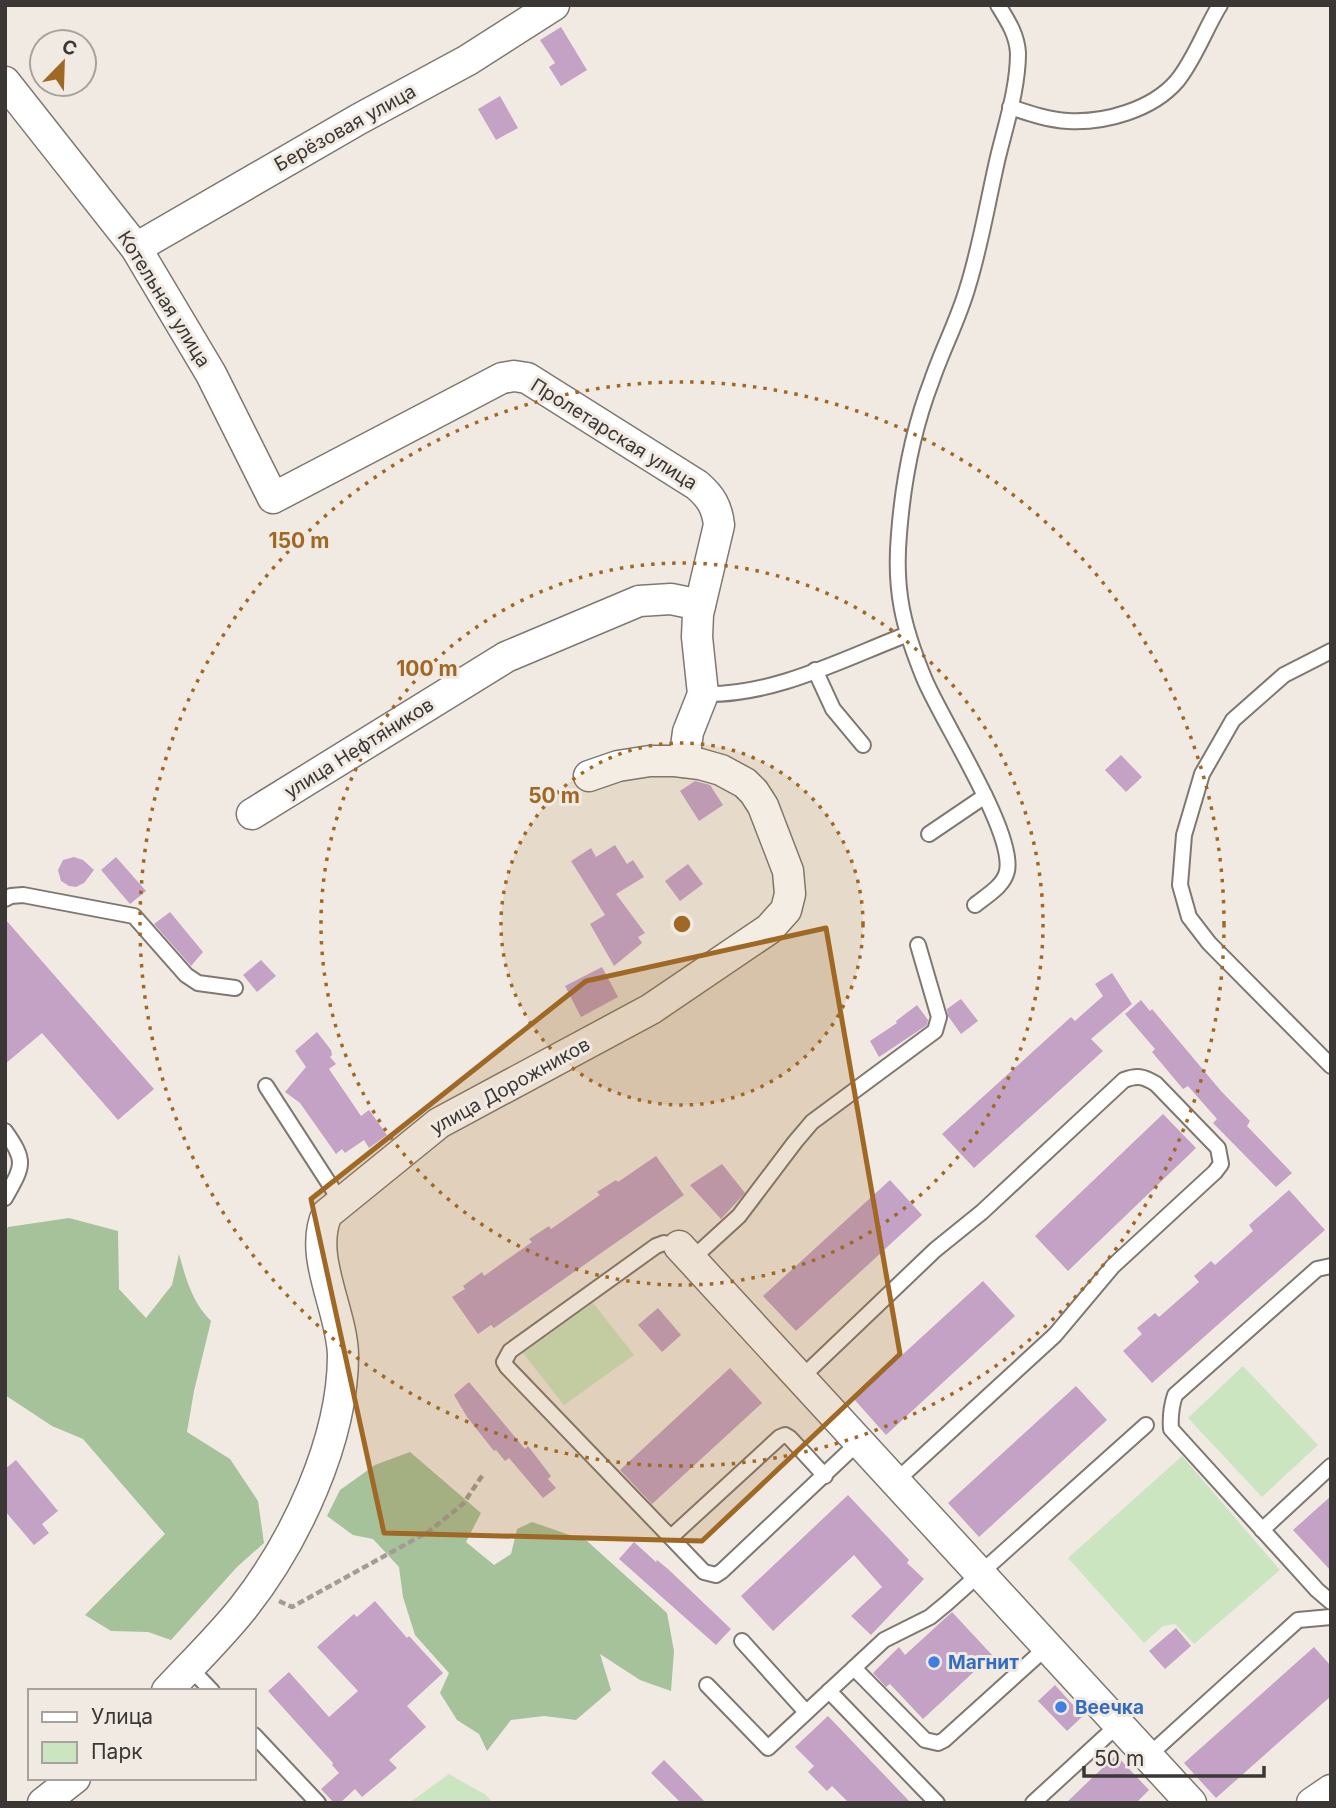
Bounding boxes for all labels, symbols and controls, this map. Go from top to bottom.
north arrow [28,28,98,98]
text: С [58,34,80,61]
street label: Берёзовая улица [270,80,420,176]
street label: Котельная улица [113,227,215,371]
street label: Пролетарская улица [526,373,702,495]
text: 150 m [269,528,329,553]
text: 100 m [396,656,458,681]
street label: улица Нефтяников [280,693,438,803]
text: 50 m [528,783,580,808]
centre of rings [670,912,694,936]
street label: улица Дорожников [426,1033,594,1139]
place label: Магнит [948,1651,1019,1674]
marker: Магнит [926,1654,942,1670]
legend [28,1689,256,1780]
place label: Веечка [1075,1696,1144,1719]
marker: Веечка [1053,1699,1069,1715]
text: Улица [91,1704,153,1729]
scale bar [1084,1734,1264,1778]
text: Парк [91,1739,143,1764]
text: 50 m [1094,1746,1144,1771]

